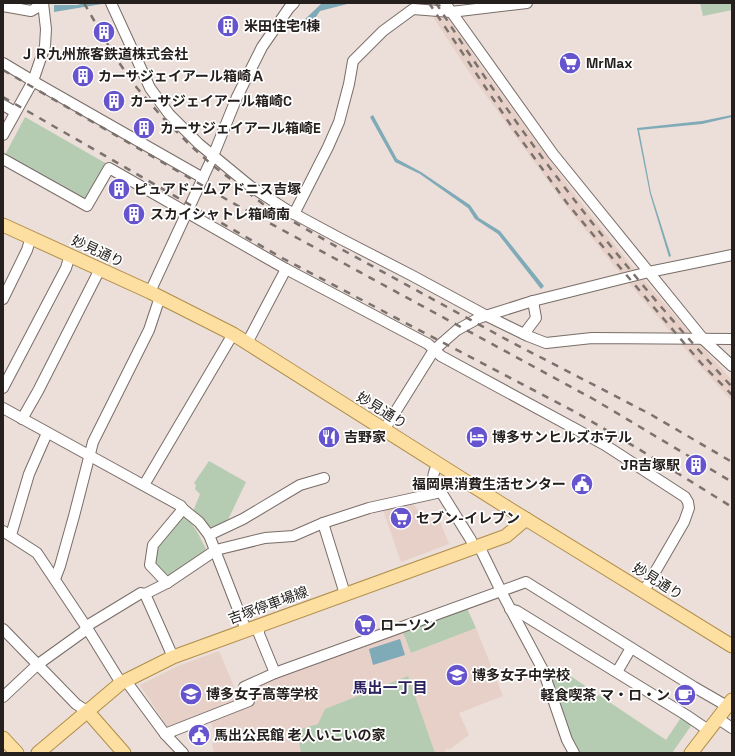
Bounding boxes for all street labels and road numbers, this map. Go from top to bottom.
street label: 妙見通り [69,231,127,271]
street label: 妙見通り [353,388,411,432]
street label: 妙見通り [629,559,687,603]
street label: 吉塚停車場線 [225,582,311,628]

